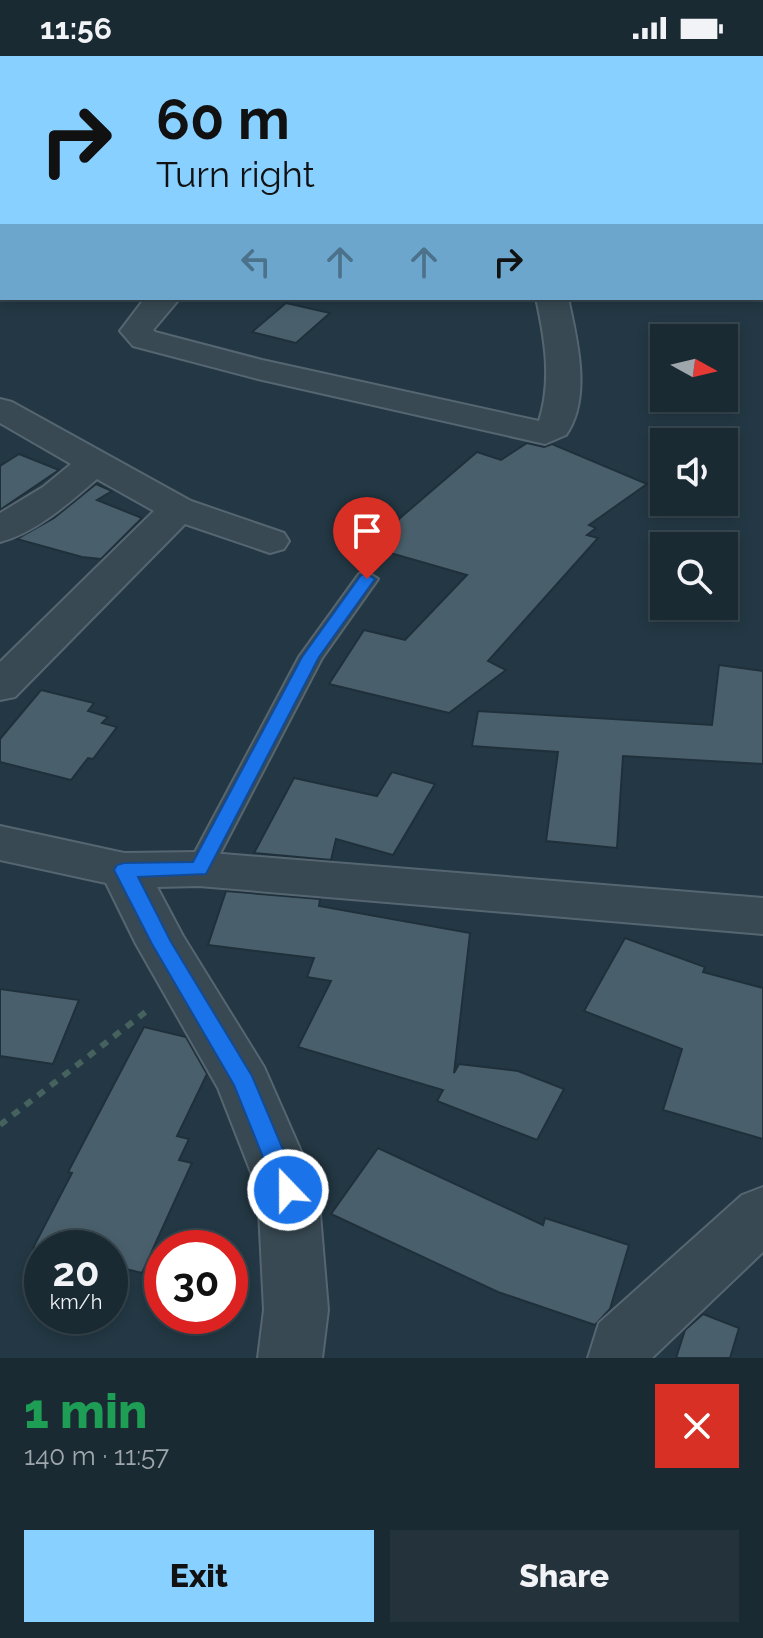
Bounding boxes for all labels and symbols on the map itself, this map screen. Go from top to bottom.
north arrow [650,324,738,412]
pin [333,497,401,579]
position arrow [246,1148,330,1232]
speed limit sign: 30 [144,1230,248,1334]

